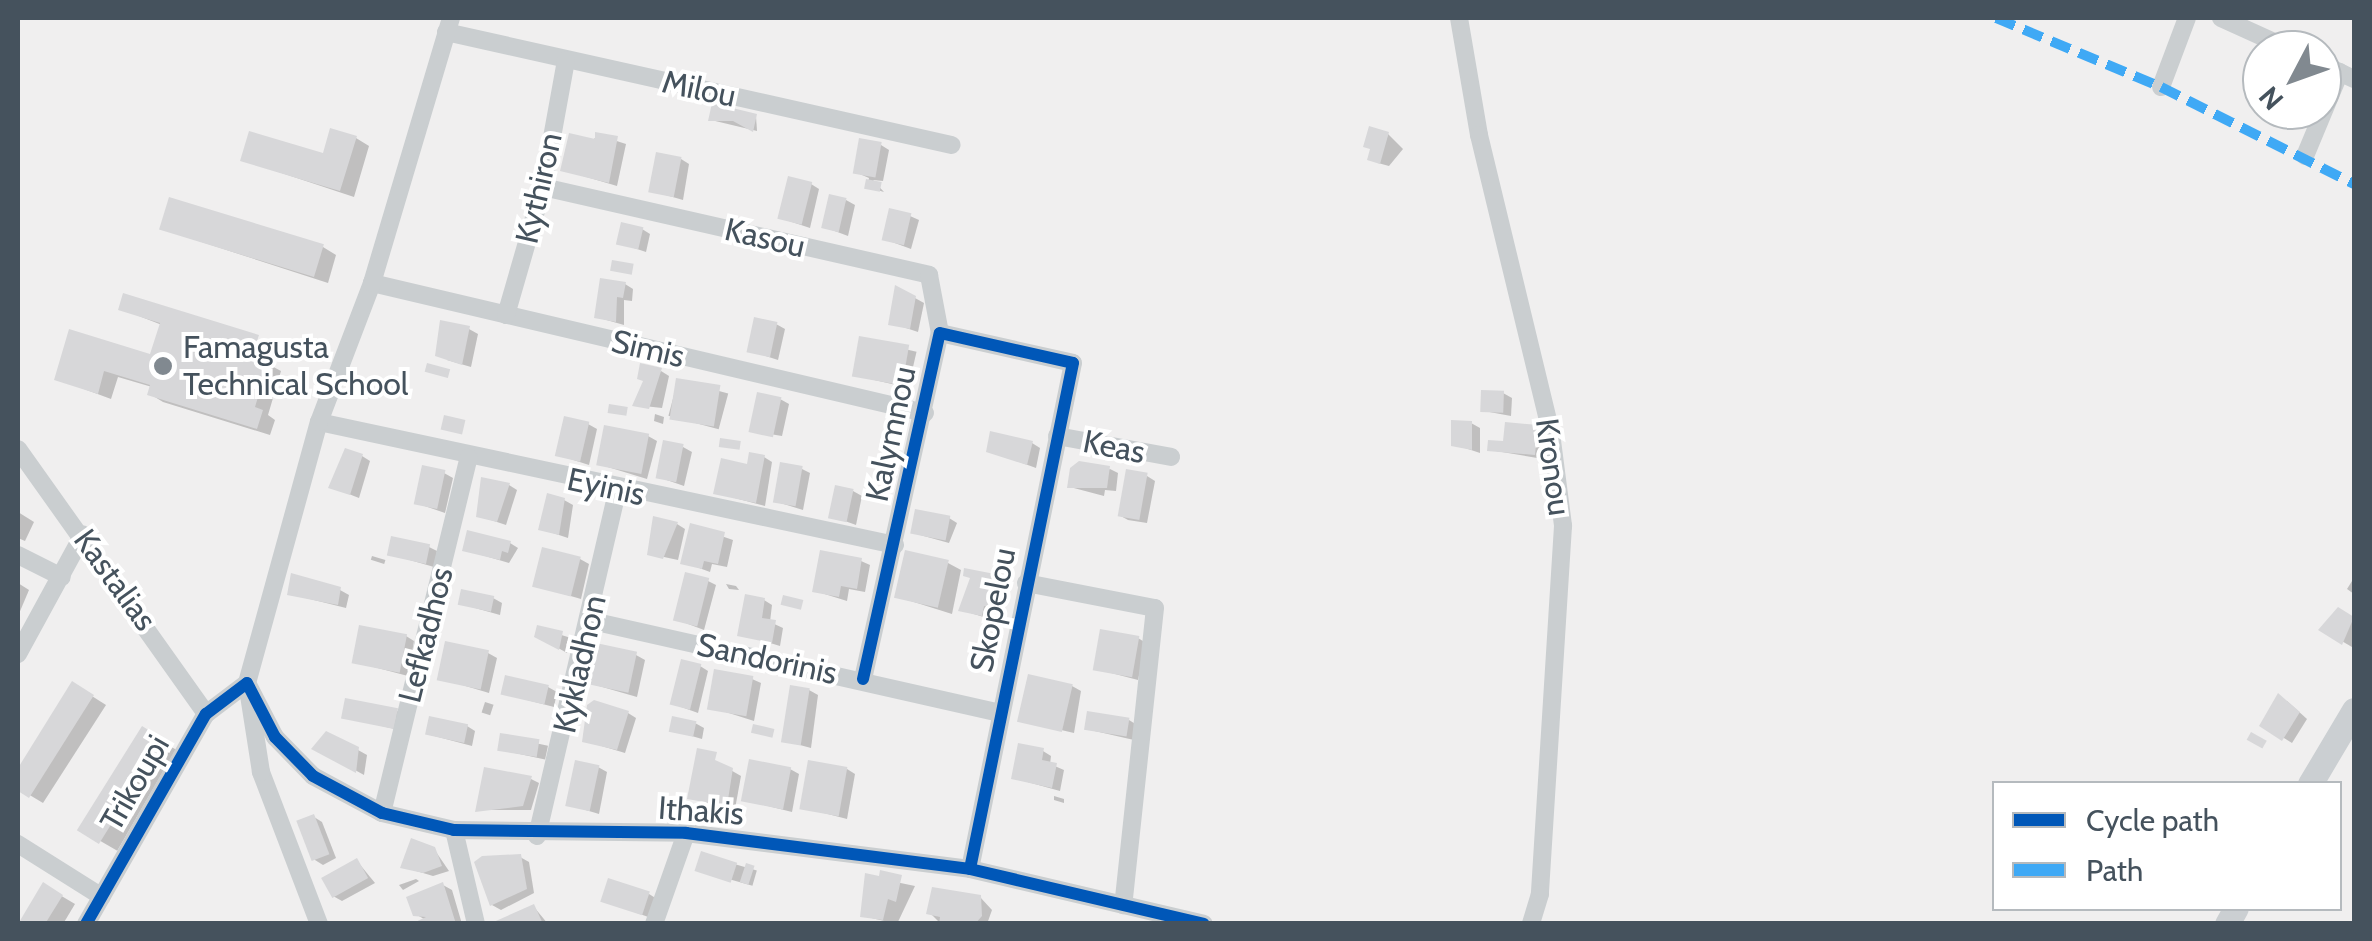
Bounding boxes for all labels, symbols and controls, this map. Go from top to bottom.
north arrow [2242,30,2342,130]
street label: Milou [659,63,739,115]
text: N [2252,80,2290,117]
street label: Kythiron [508,129,570,247]
street label: Kasou [721,210,809,266]
street label: Simis [608,322,688,376]
place label: Famagusta Technical School [183,329,408,404]
marker: Famagusta Technical School [152,355,174,377]
street label: Kalymnou [858,363,924,505]
street label: Kronou [1527,416,1579,518]
street label: Keas [1080,422,1148,472]
street label: Eyinis [564,460,648,514]
street label: Kastalias [65,522,165,638]
street label: Skopelou [962,545,1024,675]
street label: Lefkadhos [391,563,461,707]
street label: Kykladhon [546,591,614,737]
street label: Sandorinis [694,625,840,693]
street label: Trikoupi [92,728,178,838]
legend [1992,781,2342,911]
street label: Ithakis [657,789,745,833]
text: Cycle path [2086,802,2219,839]
text: Path [2086,852,2143,889]

